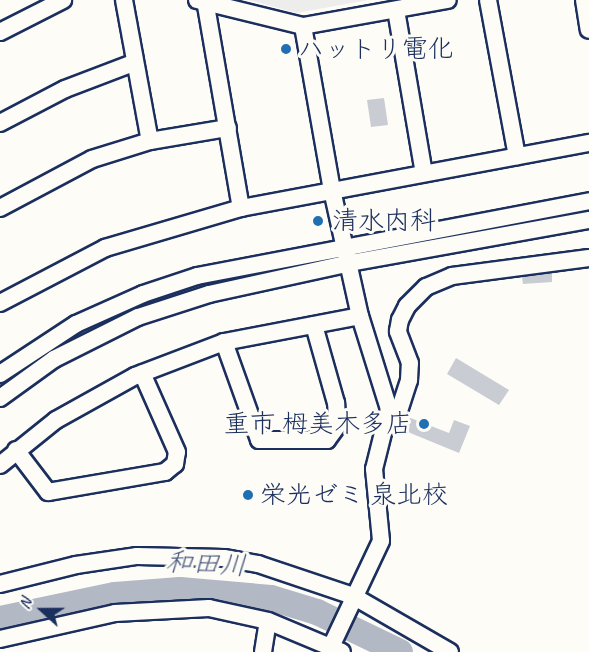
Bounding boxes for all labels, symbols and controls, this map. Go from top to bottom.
place label: ハットリ電化 [298,33,454,65]
marker: ハットリ電化 [279,42,293,56]
place label: 清水内科 [332,205,436,237]
marker: 清水内科 [309,212,327,230]
place label: 重市 栂美木多店 [224,408,412,440]
marker: 重市 栂美木多店 [417,417,431,431]
place label: 栄光ゼミ 泉北校 [260,479,448,511]
marker: 栄光ゼミ 泉北校 [241,488,255,502]
water label: 和田川 [165,546,247,582]
north arrow [12,580,72,640]
text: N [14,595,36,612]

